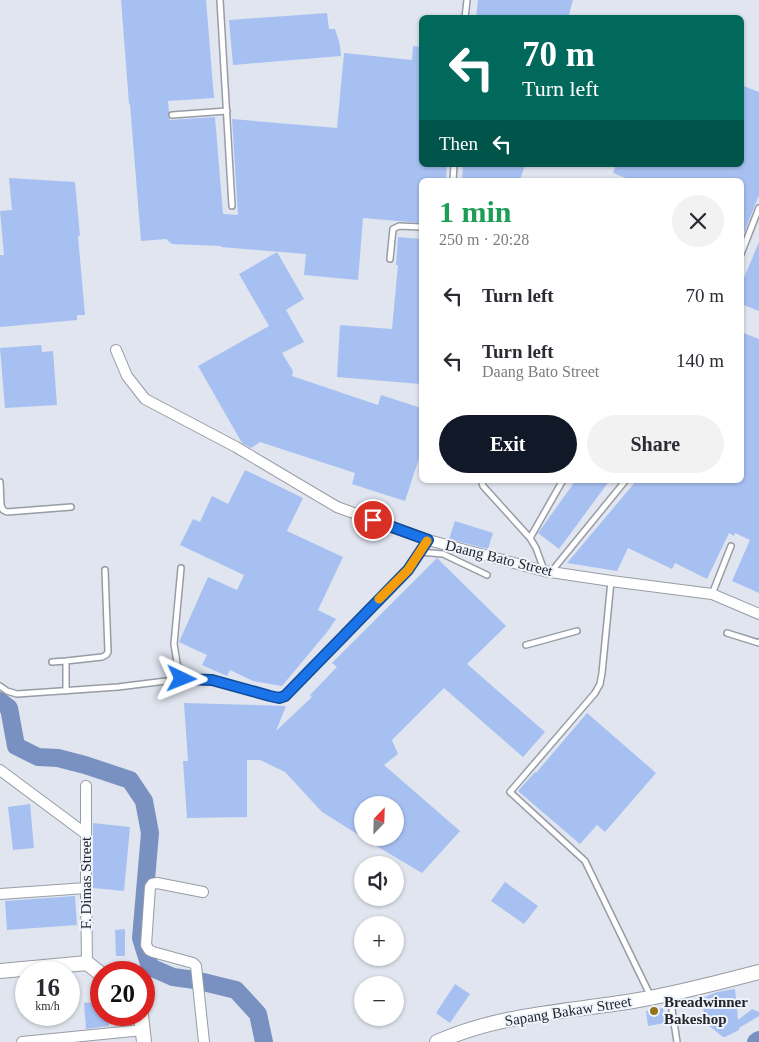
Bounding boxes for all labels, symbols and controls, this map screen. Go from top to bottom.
icon: left [439,35,504,100]
text: 70 m [522,35,595,74]
text: Turn left [522,76,599,101]
icon: left [488,130,516,158]
text: Then [439,133,478,154]
text: 1 min [439,195,512,228]
button: close [672,195,724,247]
text: 250 m · 20:28 [439,231,529,248]
icon: left [439,282,467,310]
text: Turn left [482,285,554,306]
text: 70 m [685,285,724,306]
text: Turn left [482,341,554,362]
icon: left [439,347,467,375]
text: 140 m [676,350,724,371]
text: Daang Bato Street [482,363,599,380]
button: Exit [439,415,577,473]
button: Share [587,415,724,473]
pin [352,499,394,541]
icon: arrive [359,506,387,534]
street label: Daang Bato Street [444,537,555,579]
position arrow [155,652,207,704]
north arrow [354,796,404,846]
map controls [354,796,404,1026]
street label: F. Dimas Street [78,836,94,929]
button: sound [354,856,404,906]
button: + [354,916,404,966]
speed limit sign: 20 [90,961,155,1026]
text: 16 [35,974,60,1001]
button: − [354,976,404,1026]
street label: Sapang Bakaw Street [503,993,633,1029]
place label: Breadwinner Bakeshop [664,994,748,1027]
text: km/h [35,999,60,1013]
marker: Breadwinner Bakeshop [648,1005,660,1017]

